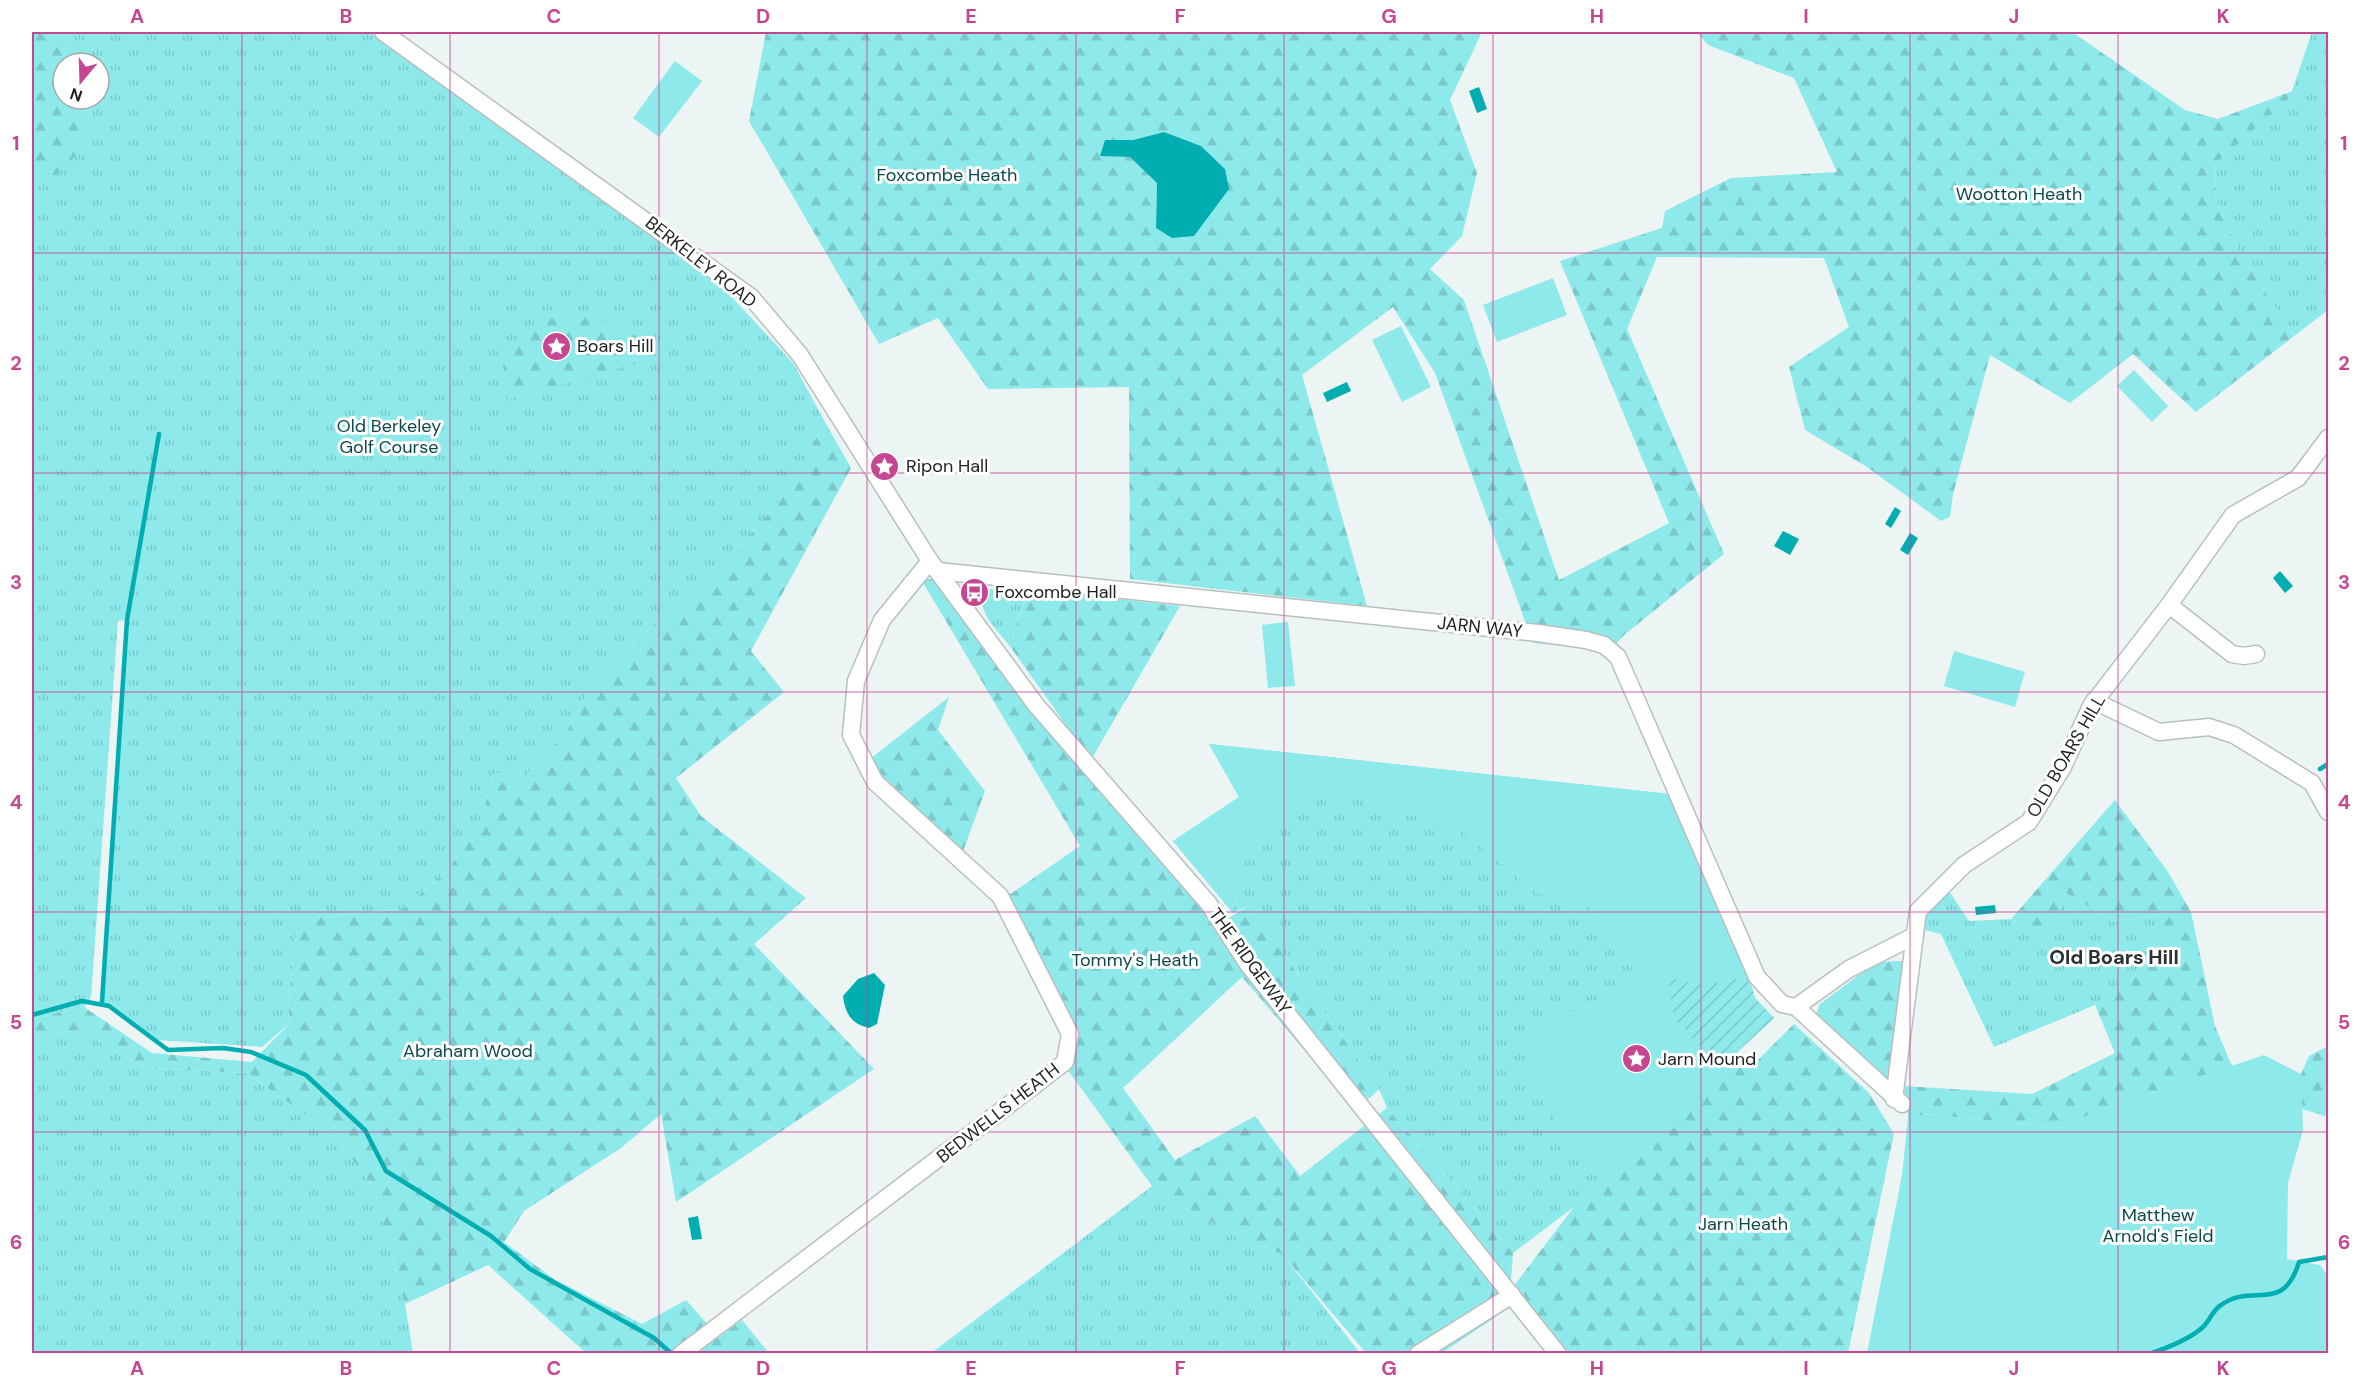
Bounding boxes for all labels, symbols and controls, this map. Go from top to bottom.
text: A [130,3,144,29]
text: B [340,3,352,29]
text: C [547,3,561,29]
text: D [756,3,770,29]
text: E [965,3,977,29]
text: F [1174,3,1186,29]
text: G [1381,3,1397,29]
text: H [1590,3,1604,29]
text: I [1803,3,1809,29]
text: J [2009,3,2019,29]
text: K [2216,3,2230,29]
north arrow [51,51,111,111]
text: N [67,83,85,107]
text: 1 [12,130,20,156]
text: 1 [2340,130,2348,156]
park label: Foxcombe Heath [877,163,1017,187]
park label: Wootton Heath [1956,182,2082,206]
street label: BERKELEY ROAD [640,211,762,313]
place icon: Boars Hill [540,330,572,362]
place label: Boars Hill [577,334,653,358]
text: 2 [10,350,22,376]
text: 2 [2338,350,2350,376]
park label: Old Berkeley Golf Course [337,414,441,459]
place icon: Ripon Hall [869,450,901,482]
place label: Ripon Hall [906,454,988,478]
text: 3 [10,569,22,595]
text: 3 [2338,569,2350,595]
bus stop icon: Foxcombe Hall [958,576,990,608]
place label: Foxcombe Hall [995,580,1116,604]
street label: JARN WAY [1436,611,1524,643]
street label: OLD BOARS HILL [2021,690,2111,822]
text: 4 [10,789,23,815]
text: 4 [2338,789,2351,815]
street label: THE RIDGEWAY [1203,903,1297,1019]
district label: Old Boars Hill [2049,944,2179,970]
park label: Tommy's Heath [1071,948,1199,972]
text: 5 [10,1009,22,1035]
text: 5 [2338,1009,2350,1035]
park label: Abraham Wood [403,1039,533,1063]
place icon: Jarn Mound [1621,1043,1653,1075]
place label: Jarn Mound [1658,1047,1756,1071]
street label: BEDWELLS HEATH [932,1058,1064,1168]
park label: Matthew Arnold's Field [2102,1203,2214,1248]
park label: Jarn Heath [1698,1212,1788,1236]
text: 6 [10,1229,22,1255]
text: 6 [2338,1229,2350,1255]
text: A [130,1355,144,1381]
text: B [340,1355,352,1381]
text: C [547,1355,561,1381]
text: D [756,1355,770,1381]
text: E [965,1355,977,1381]
text: F [1174,1355,1186,1381]
text: G [1381,1355,1397,1381]
text: H [1590,1355,1604,1381]
text: I [1803,1355,1809,1381]
text: J [2009,1355,2019,1381]
text: K [2216,1355,2230,1381]

